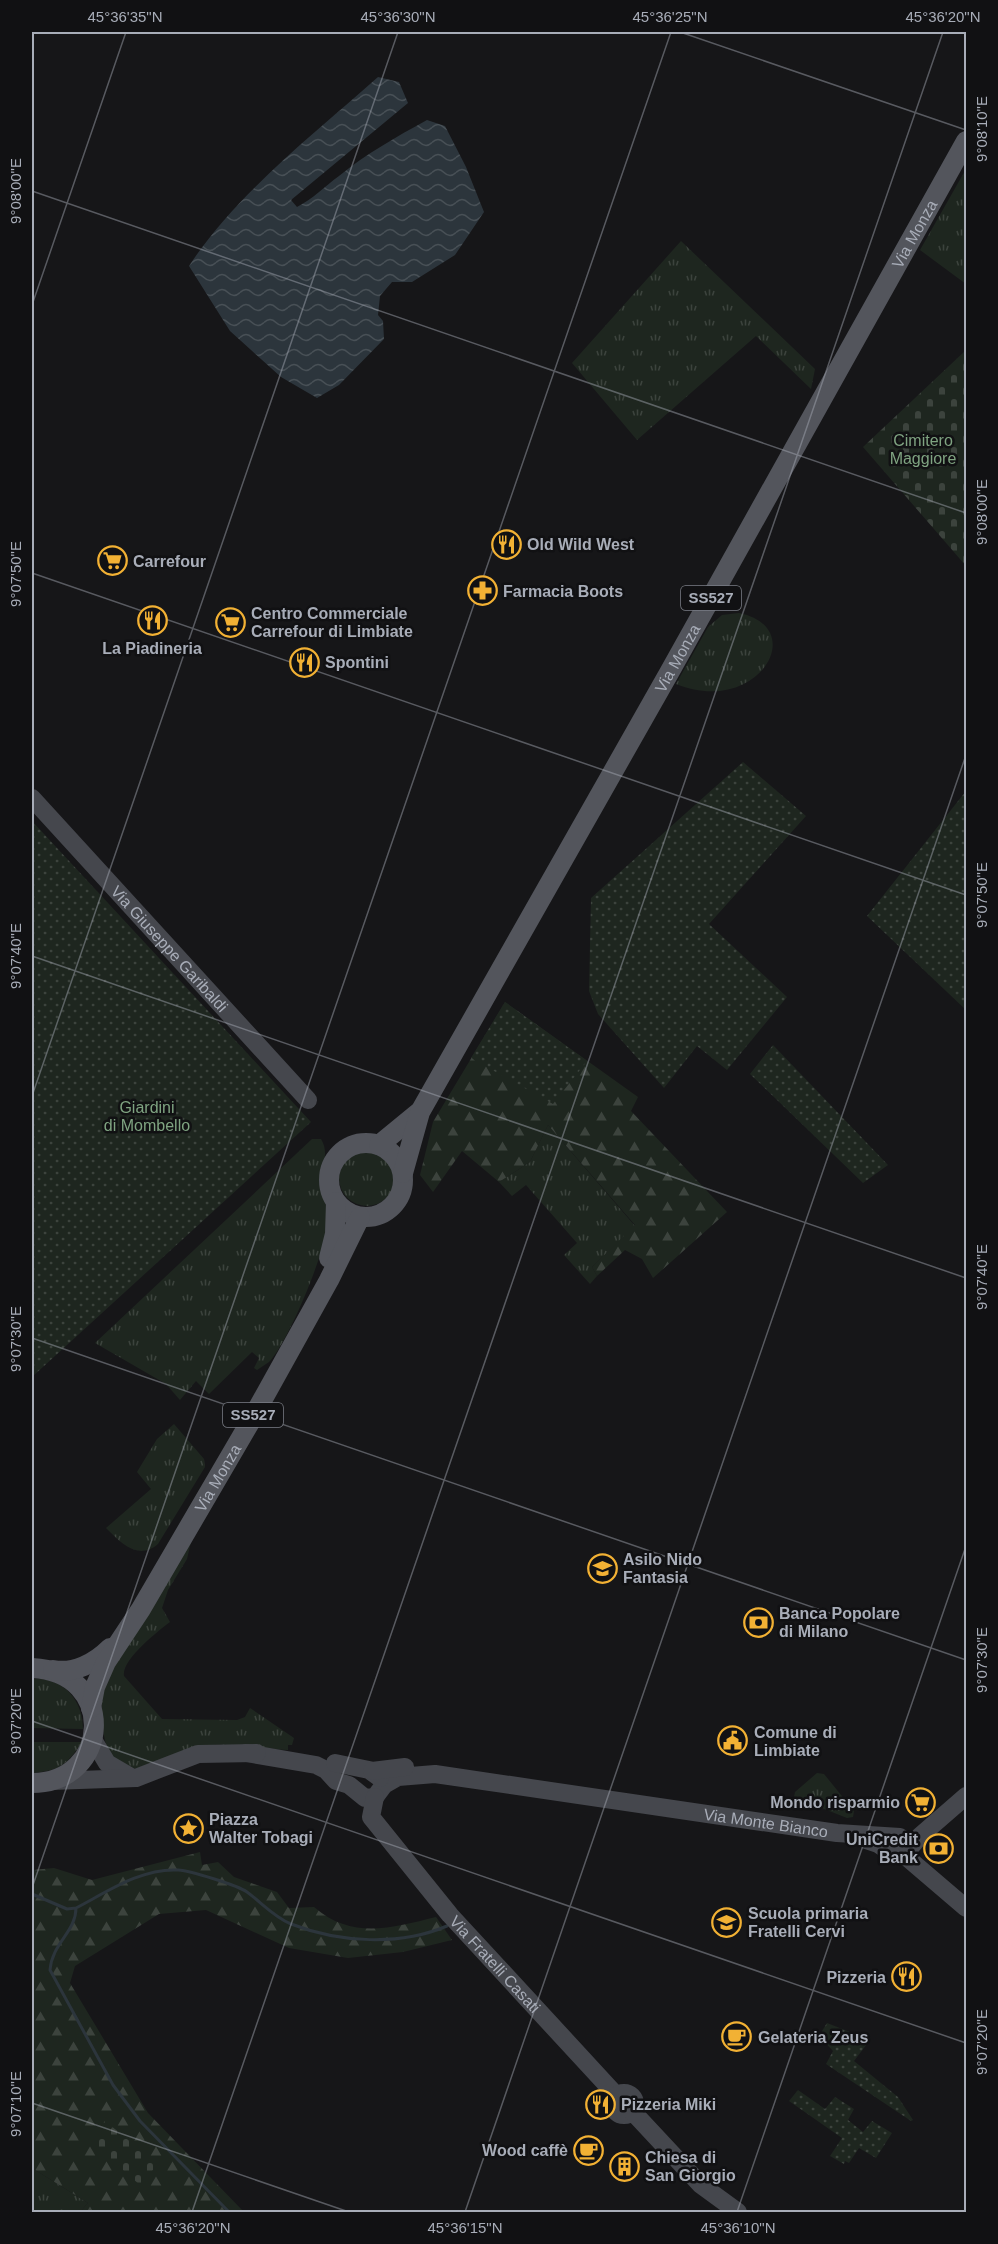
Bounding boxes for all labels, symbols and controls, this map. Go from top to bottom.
text: 45°36'35"N [87,8,163,25]
text: 45°36'30"N [360,8,436,25]
text: 45°36'25"N [632,8,708,25]
text: 45°36'20"N [905,8,981,25]
text: 9°08'10"E [973,96,990,162]
text: 9°08'00"E [7,158,24,224]
street label: Via Monza [889,197,940,271]
park label: Cimitero Maggiore [890,432,956,467]
text: 9°08'00"E [973,479,990,545]
restaurant icon: Old Wild West [490,528,522,560]
place label: Old Wild West [527,536,635,553]
text: 9°07'50"E [7,541,24,607]
supermarket icon: Carrefour [96,545,128,577]
place label: Carrefour [133,553,206,570]
pharmacy icon: Farmacia Boots [466,575,498,607]
place label: Farmacia Boots [503,583,623,600]
road number: SS527 [681,586,741,610]
restaurant icon: La Piadineria [136,604,168,636]
place label: Centro Commerciale Carrefour di Limbiate [251,605,413,640]
supermarket icon: Centro Commerciale Carrefour di Limbiate [214,606,246,638]
street label: Via Monza [652,621,704,695]
place label: La Piadineria [102,640,202,657]
restaurant icon: Spontini [288,646,320,678]
place label: Spontini [325,654,389,671]
text: 9°07'50"E [973,862,990,928]
street label: Via Giuseppe Garibaldi [108,883,231,1015]
text: 9°07'40"E [7,923,24,989]
park label: Giardini di Mombello [104,1099,190,1134]
text: 9°07'40"E [973,1244,990,1310]
text: 9°07'30"E [7,1306,24,1372]
road number: SS527 [223,1403,283,1427]
street label: Via Monza [192,1441,244,1515]
place label: Asilo Nido Fantasia [623,1551,702,1586]
school or university icon: Asilo Nido Fantasia [586,1552,618,1584]
place label: Banca Popolare di Milano [779,1605,900,1640]
bank icon: Banca Popolare di Milano [742,1606,774,1638]
text: 9°07'30"E [973,1627,990,1693]
text: 9°07'20"E [7,1688,24,1754]
place label: Comune di Limbiate [754,1724,837,1759]
public building icon: Comune di Limbiate [717,1725,749,1757]
supermarket icon: Mondo risparmio [905,1786,937,1818]
place label: Mondo risparmio [770,1794,900,1811]
street label: Via Monte Bianco [703,1806,829,1841]
place label: Piazza Walter Tobagi [209,1811,313,1846]
place icon: Piazza Walter Tobagi [172,1812,204,1844]
place label: UniCredit Bank [846,1831,919,1866]
bank icon: UniCredit Bank [923,1832,955,1864]
place label: Scuola primaria Fratelli Cervi [748,1905,868,1940]
school or university icon: Scuola primaria Fratelli Cervi [711,1906,743,1938]
street label: Via Fratelli Casati [446,1913,544,2016]
restaurant icon: Pizzeria [891,1961,923,1993]
place label: Pizzeria [826,1969,886,1986]
text: 9°07'20"E [973,2009,990,2075]
cafe icon: Gelateria Zeus [721,2021,753,2053]
place label: Gelateria Zeus [758,2029,868,2046]
text: 9°07'10"E [7,2071,24,2137]
restaurant icon: Pizzeria Miki [584,2088,616,2120]
place label: Pizzeria Miki [621,2096,716,2113]
cafe icon: Wood caffè [573,2134,605,2166]
place label: Wood caffè [482,2142,568,2159]
place label: Chiesa di San Giorgio [645,2149,736,2184]
building icon: Chiesa di San Giorgio [608,2150,640,2182]
text: 45°36'20"N [155,2219,231,2236]
text: 45°36'15"N [427,2219,503,2236]
text: 45°36'10"N [700,2219,776,2236]

